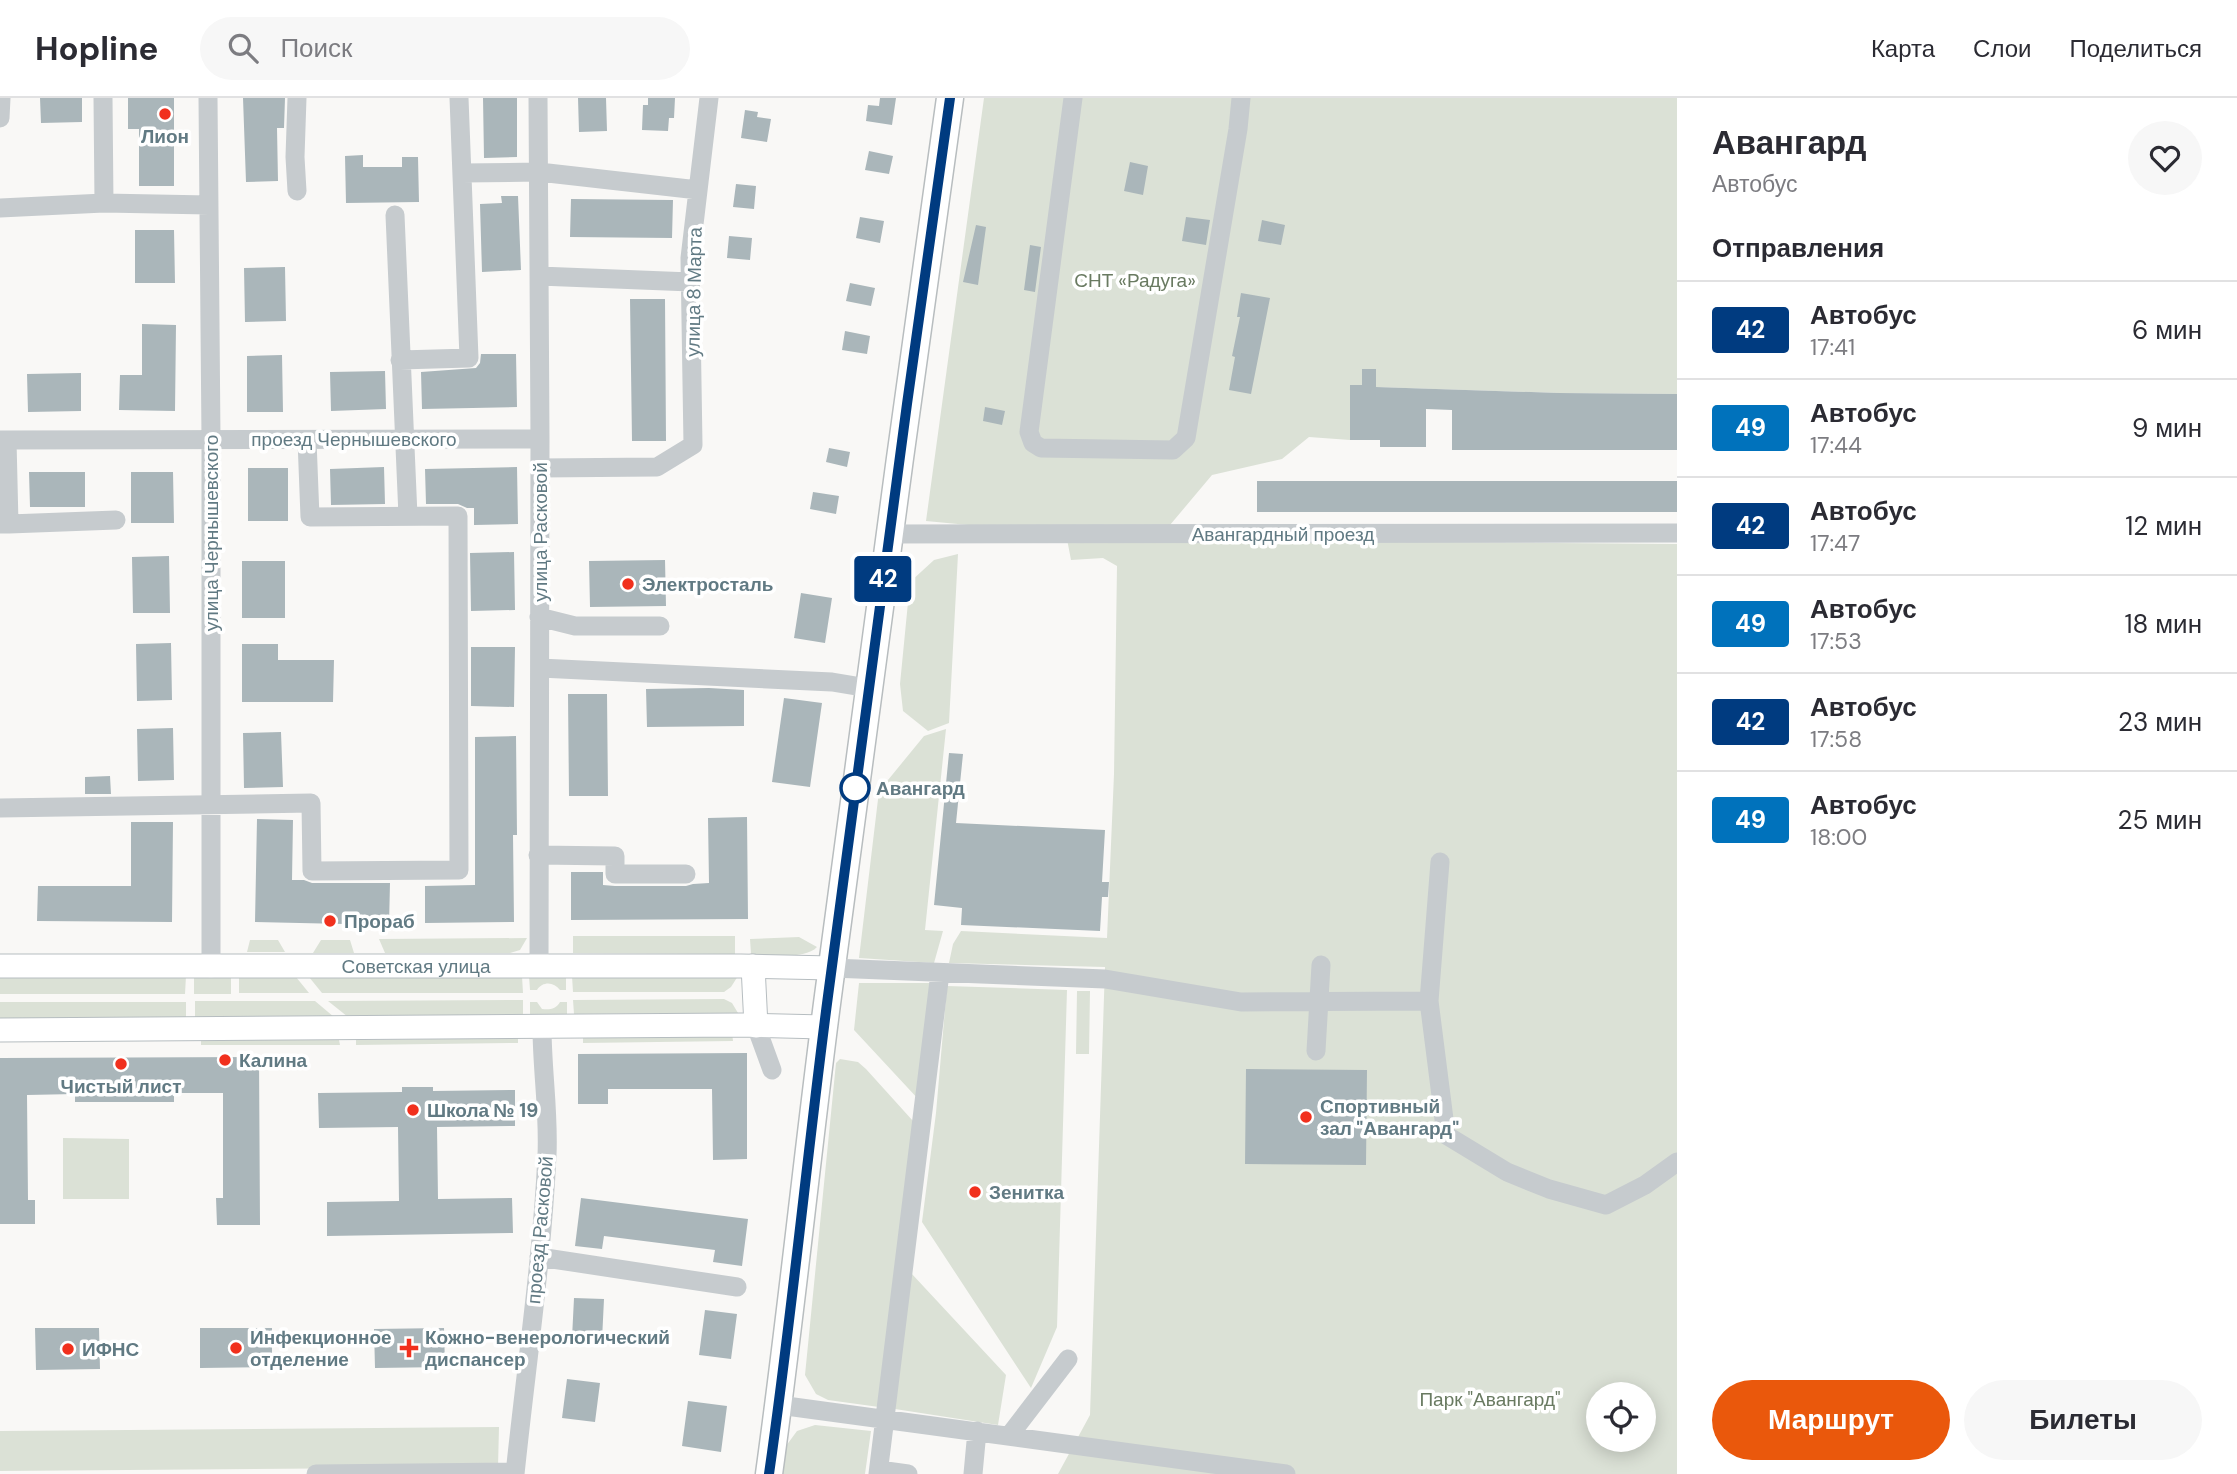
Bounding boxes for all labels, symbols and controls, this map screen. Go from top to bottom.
search box [200,17,690,80]
text: Hopline [35,27,158,70]
icon: search [224,29,262,67]
text: Поиск [280,31,352,65]
text: Карта [1871,33,1935,64]
text: Слои [1973,33,2031,64]
text: Поделиться [2069,33,2202,64]
marker: Лион [157,106,173,122]
text: Авангард [1712,121,1866,164]
button: heart [2128,121,2202,195]
place label: Лион [141,124,189,149]
text: Автобус [1712,169,1798,199]
street label: улица 8 Марта [680,227,708,357]
text: Отправления [1712,231,1884,265]
park label: СНТ «Радуга» [1074,268,1196,293]
text: Автобус [1810,298,1917,332]
text: 6 мин [2132,313,2202,347]
text: 42 [1736,314,1765,345]
text: 17:41 [1810,332,1855,362]
text: Автобус [1810,396,1917,430]
text: 9 мин [2132,411,2202,445]
text: 49 [1735,412,1766,443]
street label: проезд Чернышевского [251,427,457,452]
text: 17:44 [1810,430,1862,460]
street label: улица Чернышевского [199,435,224,631]
street label: улица Расковой [528,462,553,602]
text: Автобус [1810,494,1917,528]
text: 12 мин [2125,509,2202,543]
text: 42 [1736,510,1765,541]
street label: Авангардный проезд [1192,522,1374,547]
text: 17:47 [1810,528,1860,558]
line badge: 42 [852,556,914,602]
text: 42 [868,563,898,594]
place label: Электросталь [642,572,773,597]
marker: Электросталь [620,576,636,592]
text: Автобус [1810,592,1917,626]
text: 18 мин [2124,607,2202,641]
text: 49 [1735,608,1766,639]
text: 17:53 [1810,626,1862,656]
text: Автобус [1810,690,1917,724]
text: 23 мин [2118,705,2202,739]
text: 42 [1736,706,1765,737]
text: 17:58 [1810,724,1862,754]
marker: Авангард [840,773,870,803]
place label: Авангард [876,776,965,801]
text: Автобус [1810,788,1917,822]
text: 25 мин [2117,803,2202,837]
text: 49 [1735,804,1766,835]
text: 18:00 [1810,822,1867,852]
place label: Прораб [344,909,415,934]
marker: Прораб [322,913,338,929]
street label: Советская улица [341,954,491,979]
place label: Калина [239,1048,308,1073]
marker: Калина [217,1052,233,1068]
marker: Чистый лист [113,1056,129,1072]
place label: Чистый лист [61,1074,181,1099]
place label: Спортивный зал "Авангард" [1320,1094,1459,1141]
place label: Школа № 19 [427,1098,538,1123]
marker: Школа № 19 [405,1102,421,1118]
marker: Спортивный зал "Авангард" [1298,1109,1314,1125]
street label: проезд Расковой [521,1155,559,1305]
place label: Зенитка [989,1180,1064,1205]
marker: Зенитка [967,1184,983,1200]
place label: Инфекционное отделение [250,1325,392,1372]
place label: Кожно-венерологический диспансер [425,1325,670,1372]
place label: ИФНС [82,1337,140,1362]
marker: Кожно-венерологический диспансер [399,1338,419,1358]
marker: Инфекционное отделение [228,1340,244,1356]
marker: ИФНС [60,1341,76,1357]
button: Маршрут [1712,1380,1950,1460]
button: Билеты [1964,1380,2202,1460]
map controls [1586,1382,1656,1452]
button: locate [1586,1382,1656,1452]
park label: Парк "Авангард" [1419,1387,1561,1412]

